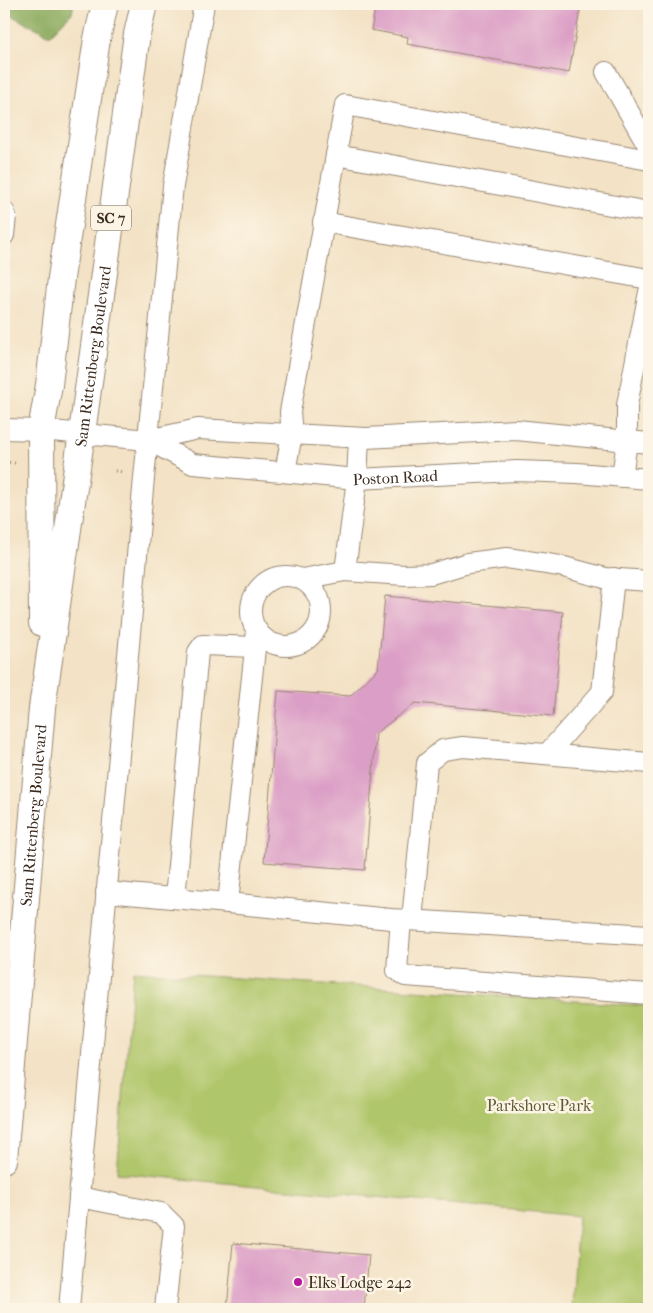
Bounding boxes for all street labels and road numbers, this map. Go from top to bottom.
road number: SC 7 [91,206,131,230]
street label: Sam Rittenberg Boulevard [71,264,114,448]
street label: Poston Road [352,465,439,489]
street label: Sam Rittenberg Boulevard [16,723,50,907]

